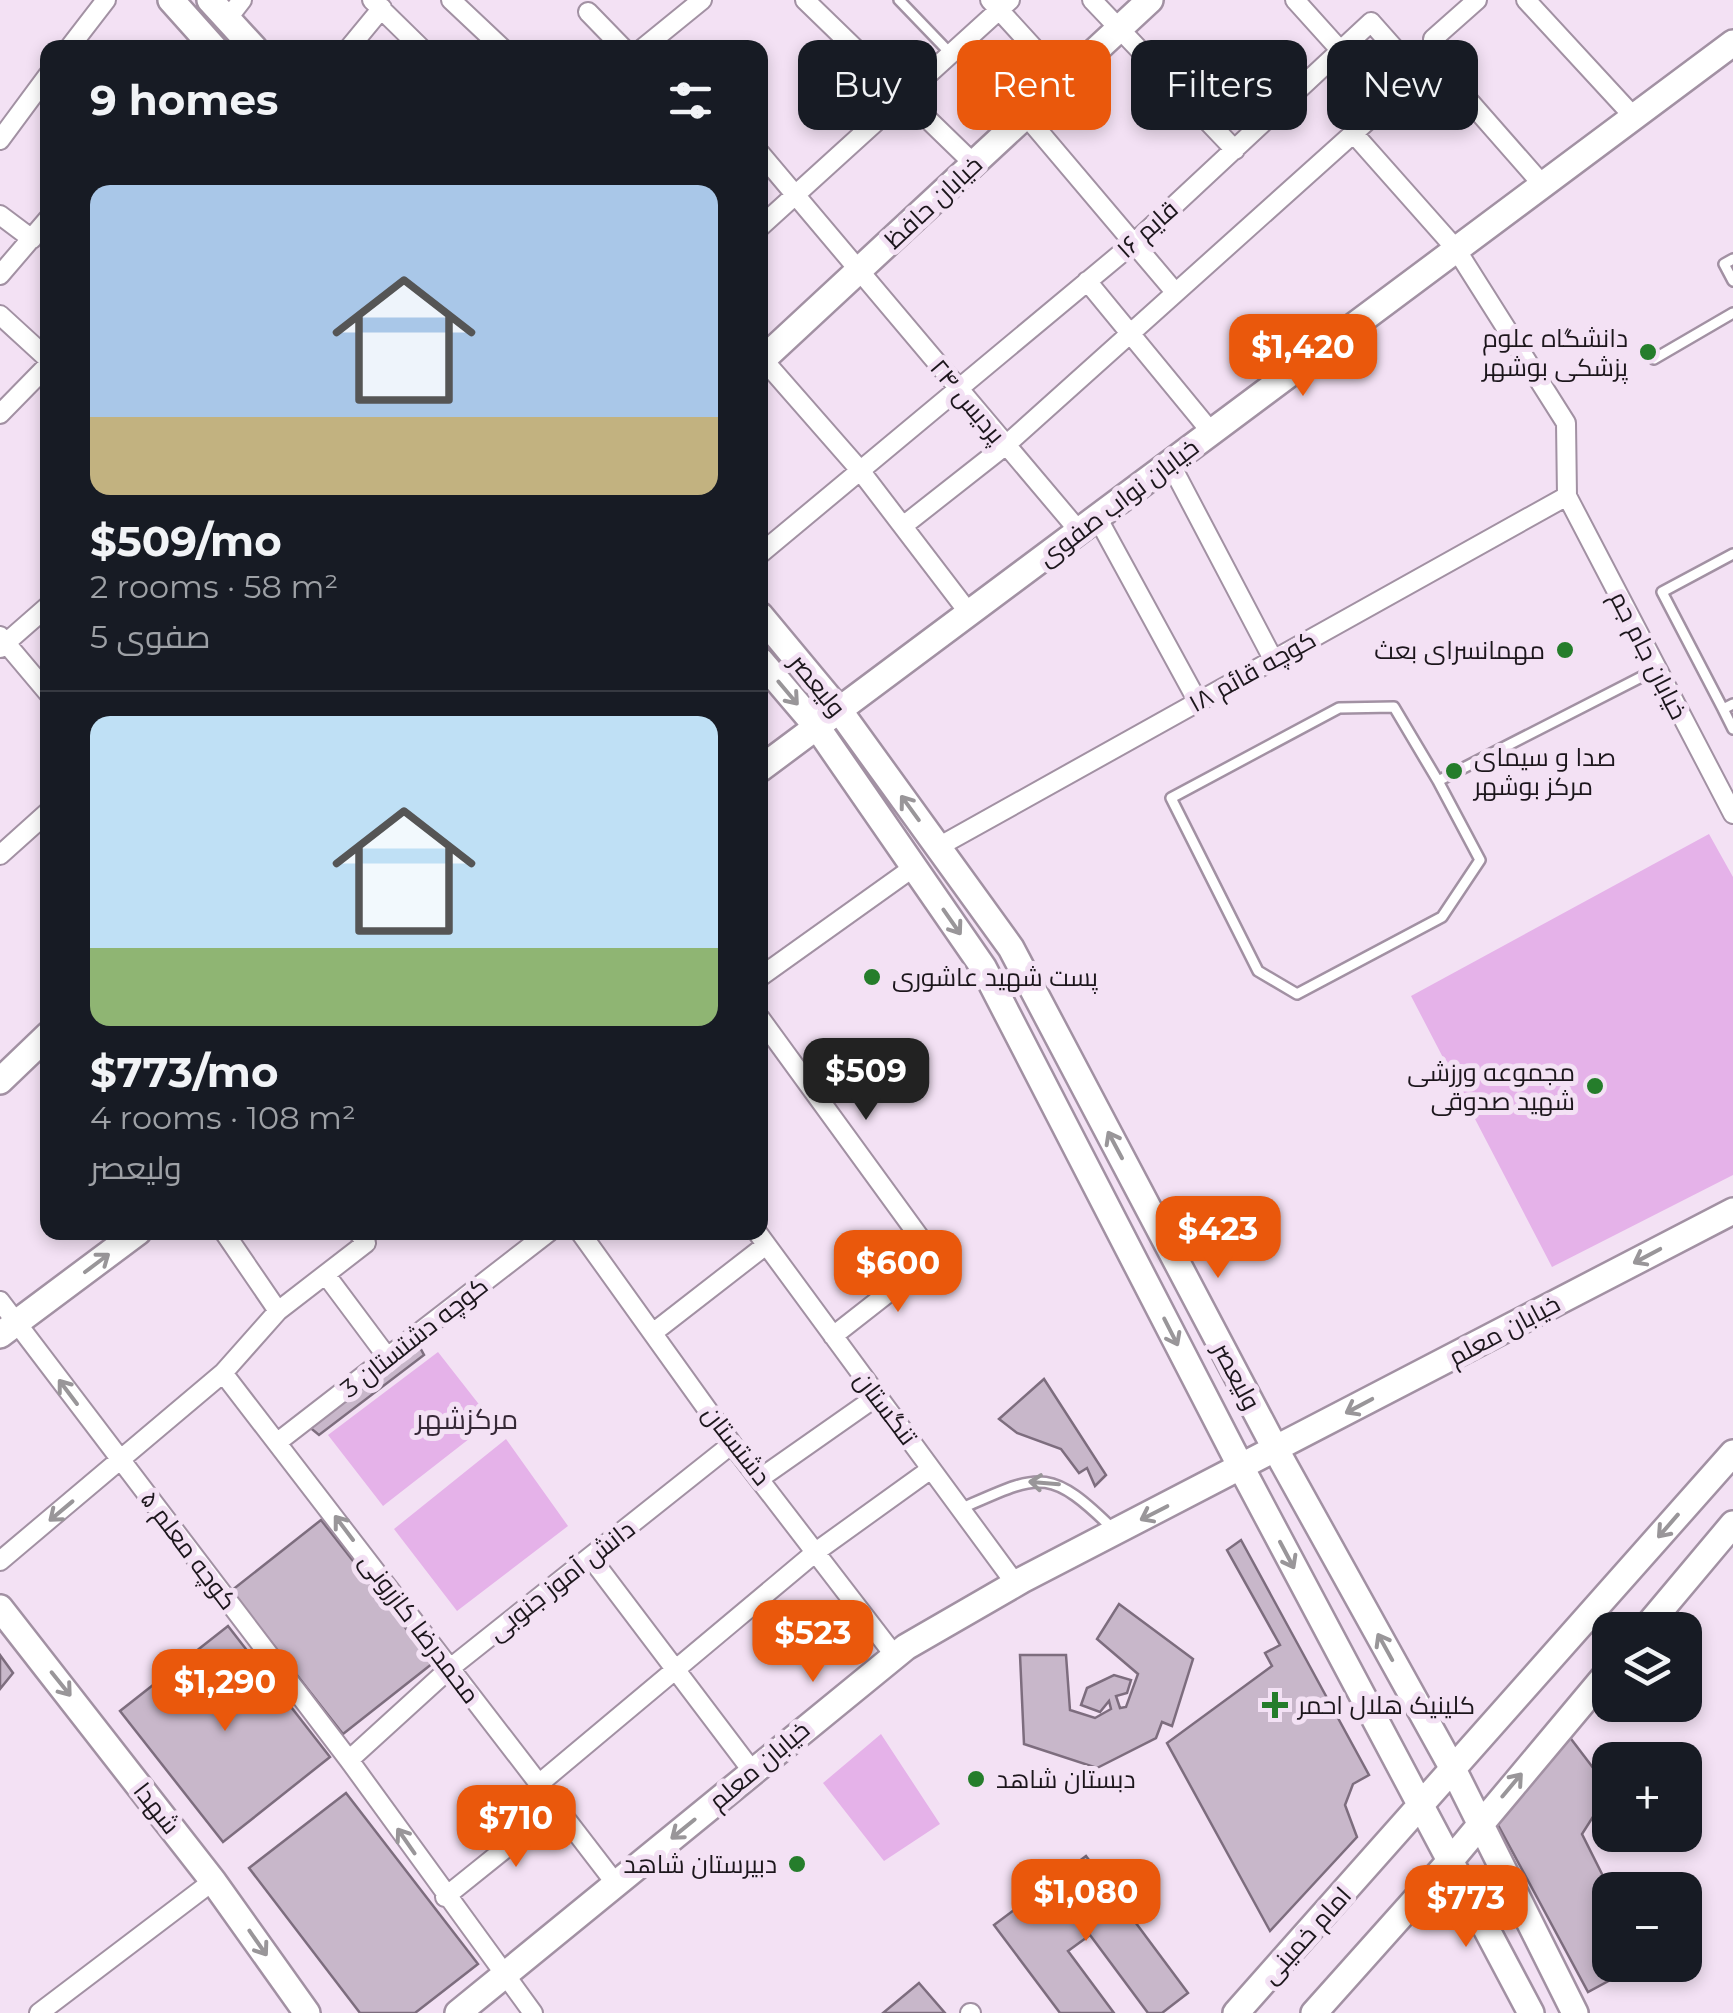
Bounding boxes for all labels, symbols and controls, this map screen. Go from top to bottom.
chip: Buy [798,40,937,130]
chip: Rent [957,40,1111,130]
chip: Filters [1131,40,1307,130]
chip: New [1327,40,1478,130]
icon: filters [663,73,718,128]
text: 9 homes [90,74,278,126]
street label: خیابان حافظ [878,149,988,255]
street label: قایم ۱۶ [1110,194,1186,266]
icon: home [314,250,494,430]
pin: $1,420 [1222,314,1384,399]
place label: دانشگاه علوم پزشکی بوشهر [1480,323,1628,384]
text: $1,420 [1251,327,1355,366]
marker: دانشگاه علوم پزشکی بوشهر [1637,341,1659,363]
street label: پردیس ۲۴ [923,353,1012,451]
street label: خیابان نواب صفوی [1032,432,1204,572]
text: $509/mo [90,515,282,567]
text: 2 rooms · 58 m² [90,567,338,606]
street label: خیابان جام جم [1601,586,1694,725]
text: صفوی 5 [90,617,210,656]
street label: کوچه قائم ۱۸ [1183,624,1322,721]
place label: مهمانسرای بعث [1374,635,1545,665]
marker: مهمانسرای بعث [1554,639,1576,661]
street label: ولیعصر [783,646,852,722]
one-way arrow [777,680,799,706]
place label: صدا و سیمای مرکز بوشهر [1472,742,1616,801]
marker: صدا و سیمای مرکز بوشهر [1443,760,1465,782]
icon: home [314,781,494,961]
one-way arrow [900,795,921,823]
one-way arrow [941,908,962,935]
place label: پست شهید عاشوری [892,962,1098,994]
marker: پست شهید عاشوری [861,966,883,988]
pin: $509 [807,1038,925,1123]
text: $773/mo [90,1046,279,1098]
text: $509 [825,1051,907,1090]
place label: مجموعه ورزشی شهید صدوقی [1407,1057,1575,1116]
marker: مجموعه ورزشی شهید صدوقی [1584,1075,1606,1097]
text: 4 rooms · 108 m² [90,1098,356,1137]
one-way arrow [1105,1131,1124,1161]
text: ولیعصر [90,1148,182,1187]
pin: $423 [1159,1196,1277,1281]
text: $423 [1178,1209,1258,1248]
pin: $600 [839,1230,957,1315]
text: $600 [856,1243,940,1282]
one-way arrow [1632,1247,1662,1266]
one-way arrow [83,1253,110,1274]
street label: کوچه دشتستان 3 [334,1270,495,1405]
street label: خیابان معلم [1443,1288,1566,1375]
one-way arrow [1162,1316,1181,1346]
street label: ولیعصر [1206,1336,1267,1415]
street label: تنگستان [849,1365,924,1451]
one-way arrow [58,1379,79,1406]
one-way arrow [1344,1397,1374,1416]
street label: دشتستان [697,1399,777,1491]
district label: مرکزشهر [414,1402,518,1436]
one-way arrow [1028,1474,1061,1493]
street label: کوچه معلم ۵ [132,1485,243,1617]
one-way arrow [48,1500,74,1522]
one-way arrow [1140,1504,1170,1523]
street label: دانش آموز جنوبی [482,1513,640,1647]
one-way arrow [1657,1513,1680,1538]
one-way arrow [334,1515,355,1542]
one-way arrow [1278,1540,1297,1570]
street label: محمدرضا کازرونی [354,1547,486,1709]
pin: $523 [754,1600,872,1685]
map controls [1592,1612,1702,1982]
button: layers [1592,1612,1702,1722]
text: $523 [774,1613,852,1652]
one-way arrow [1375,1633,1395,1662]
pin: $1,290 [144,1649,306,1734]
text: $1,290 [174,1662,276,1701]
one-way arrow [50,1671,72,1697]
place label: کلینیک هلال احمر [1296,1690,1475,1720]
marker: کلینیک هلال احمر [1262,1692,1288,1718]
street label: خیابان معلم [703,1714,817,1818]
button: + [1592,1742,1702,1852]
place label: دبستان شاهد [996,1764,1136,1794]
marker: دبستان شاهد [965,1768,987,1790]
one-way arrow [1501,1773,1523,1799]
street label: شهدا [128,1776,186,1840]
pin: $710 [457,1785,575,1870]
text: $710 [479,1798,553,1837]
one-way arrow [671,1818,697,1840]
one-way arrow [396,1828,417,1856]
place label: دبیرستان شاهد [623,1849,777,1879]
marker: دبیرستان شاهد [786,1853,808,1875]
pin: $1,080 [1005,1859,1167,1944]
pin: $773 [1407,1865,1525,1950]
text: $1,080 [1033,1872,1139,1911]
button: − [1592,1872,1702,1982]
text: $773 [1427,1878,1505,1917]
street label: امام خمینی [1255,1880,1359,1992]
one-way arrow [247,1929,268,1956]

